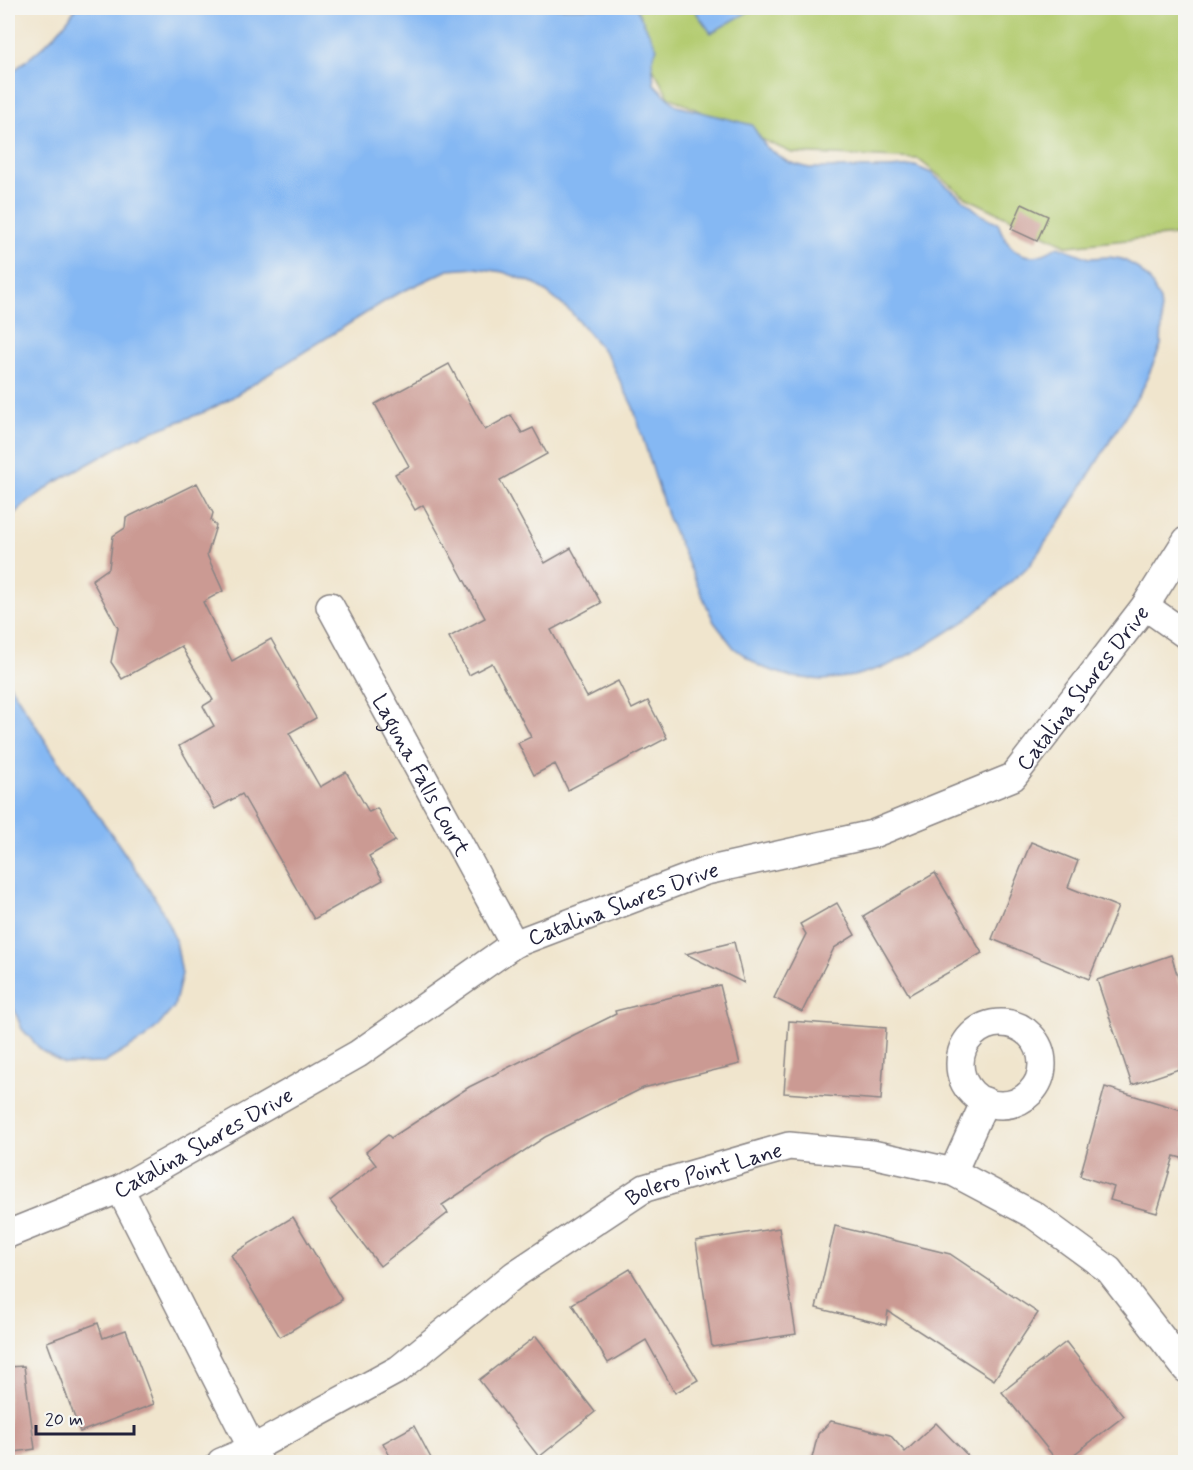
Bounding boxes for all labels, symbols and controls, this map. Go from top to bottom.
street label: Catalina Shores Drive [1011,600,1157,777]
street label: Laguna Falls Court [365,690,476,862]
street label: Catalina Shores Drive [525,857,722,953]
street label: Catalina Shores Drive [109,1082,299,1206]
street label: Bolero Point Lane [620,1137,786,1213]
scale bar [36,1398,134,1436]
text: 20 m [45,1408,83,1432]

